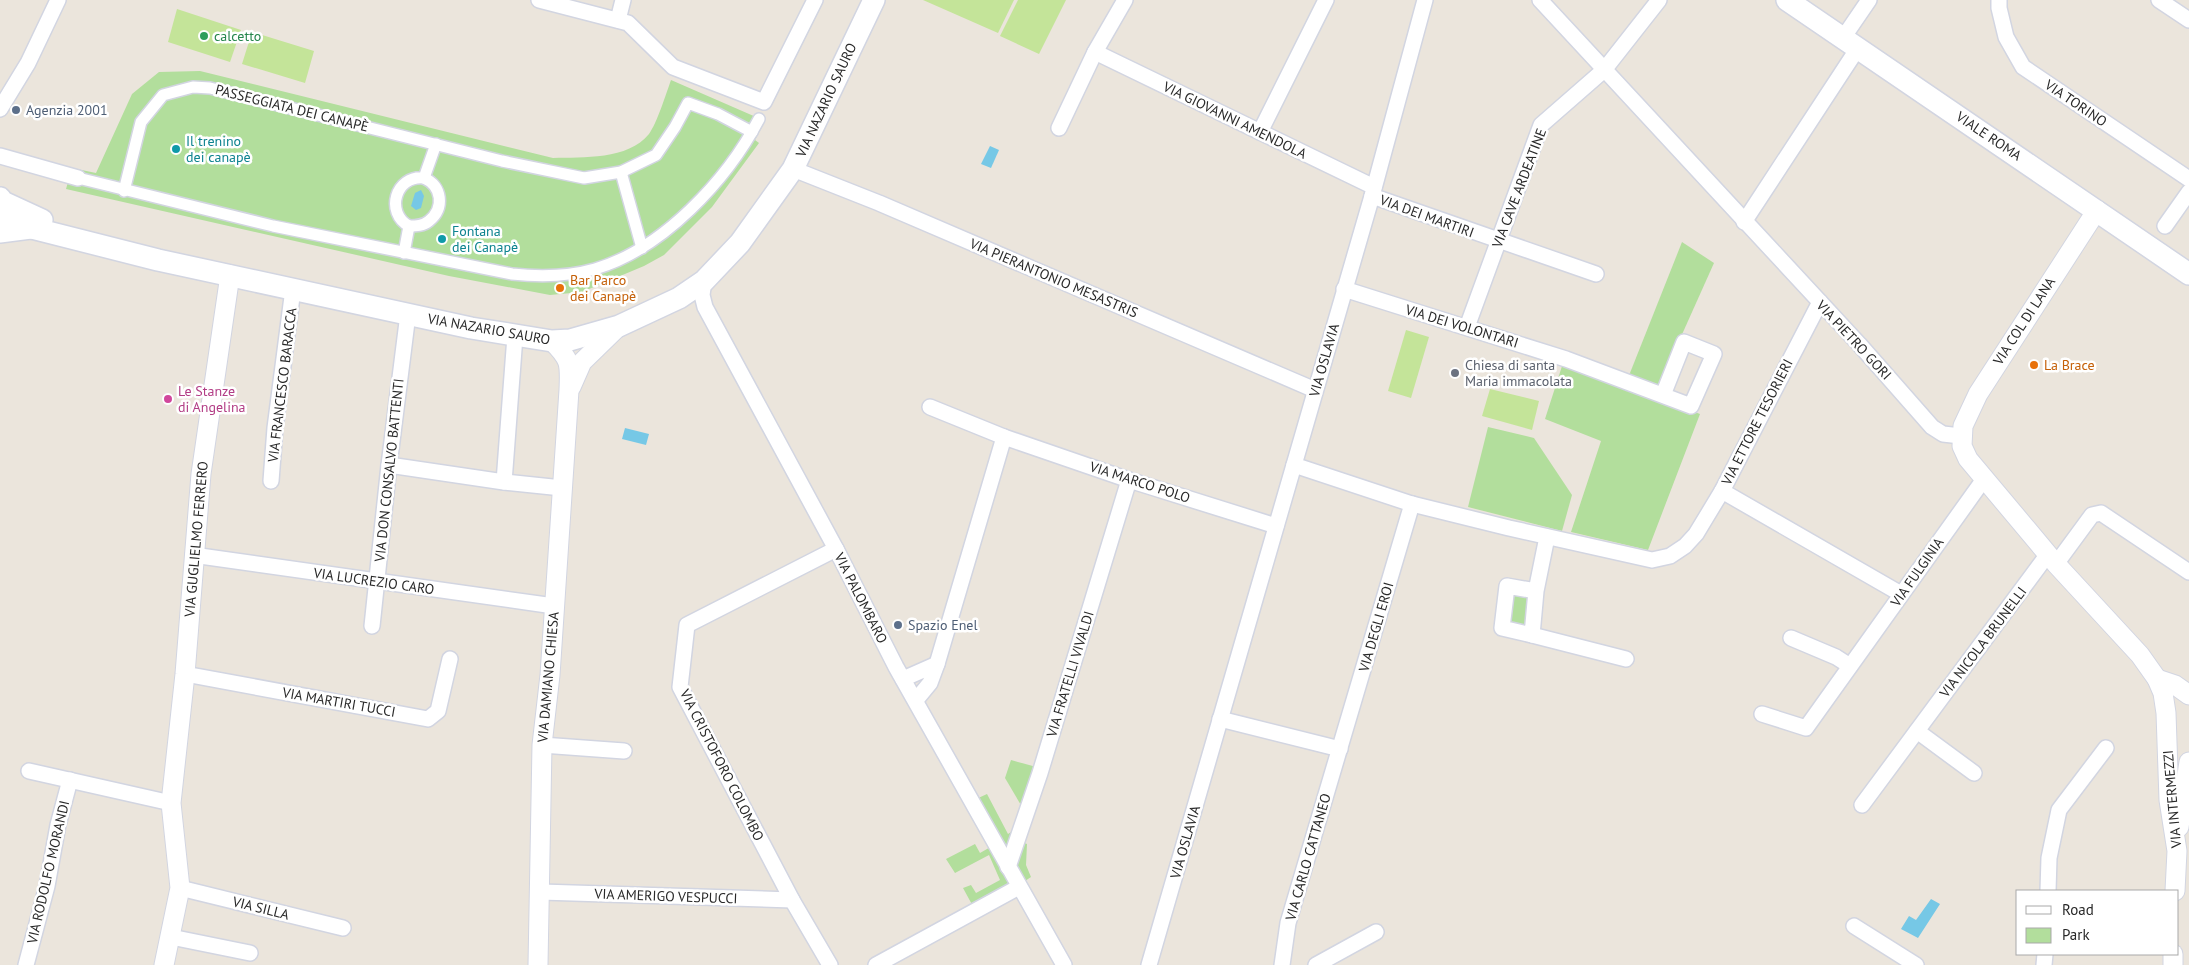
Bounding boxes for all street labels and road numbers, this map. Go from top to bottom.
street label: VIA NAZARIO SAURO [791,40,860,161]
street label: VIA TORINO [2041,75,2110,130]
street label: VIA GIOVANNI AMENDOLA [1159,77,1310,163]
street label: PASSEGGIATA DEI CANAPÈ [213,80,371,136]
street label: VIALE ROMA [1952,107,2026,165]
street label: VIA CAVE ARDEATINE [1488,126,1550,251]
street label: VIA DEI MARTIRI [1377,190,1477,241]
street label: VIA PIERANTONIO MESASTRIS [966,234,1141,322]
street label: VIA COL DI LANA [1988,273,2060,369]
street label: VIA PIETRO GORI [1812,296,1895,383]
street label: VIA DEI VOLONTARI [1402,300,1521,352]
street label: VIA FRANCESCO BARACCA [263,306,301,464]
street label: VIA NAZARIO SAURO [425,309,552,349]
street label: VIA OSLAVIA [1305,320,1343,400]
street label: VIA ETTORE TESORIERI [1717,356,1797,489]
street label: VIA DON CONSALVO BATTENTI [370,377,408,564]
street label: VIA MARCO POLO [1087,457,1192,507]
street label: VIA GUGLIELMO FERRERO [180,460,212,619]
street label: VIA FULGINIA [1886,533,1948,611]
street label: VIA PALOMBARO [830,549,892,646]
street label: VIA LUCREZIO CARO [312,563,436,598]
street label: VIA DEGLI EROI [1354,580,1397,675]
street label: VIA NICOLA BRUNELLI [1935,583,2030,702]
street label: VIA FRATELLI VIVALDI [1042,609,1098,740]
street label: VIA DAMIANO CHIESA [533,610,563,744]
street label: VIA MARTIRI TUCCI [280,683,397,721]
street label: VIA CRISTOFORO COLOMBO [675,685,768,844]
street label: VIA INTERMEZZI [2159,749,2185,850]
street label: VIA CARLO CATTANEO [1281,791,1335,924]
street label: VIA RODOLFO MORANDI [23,799,73,946]
street label: VIA OSLAVIA [1166,802,1204,882]
street label: VIA AMERIGO VESPUCCI [593,884,738,907]
street label: VIA SILLA [230,892,292,924]

